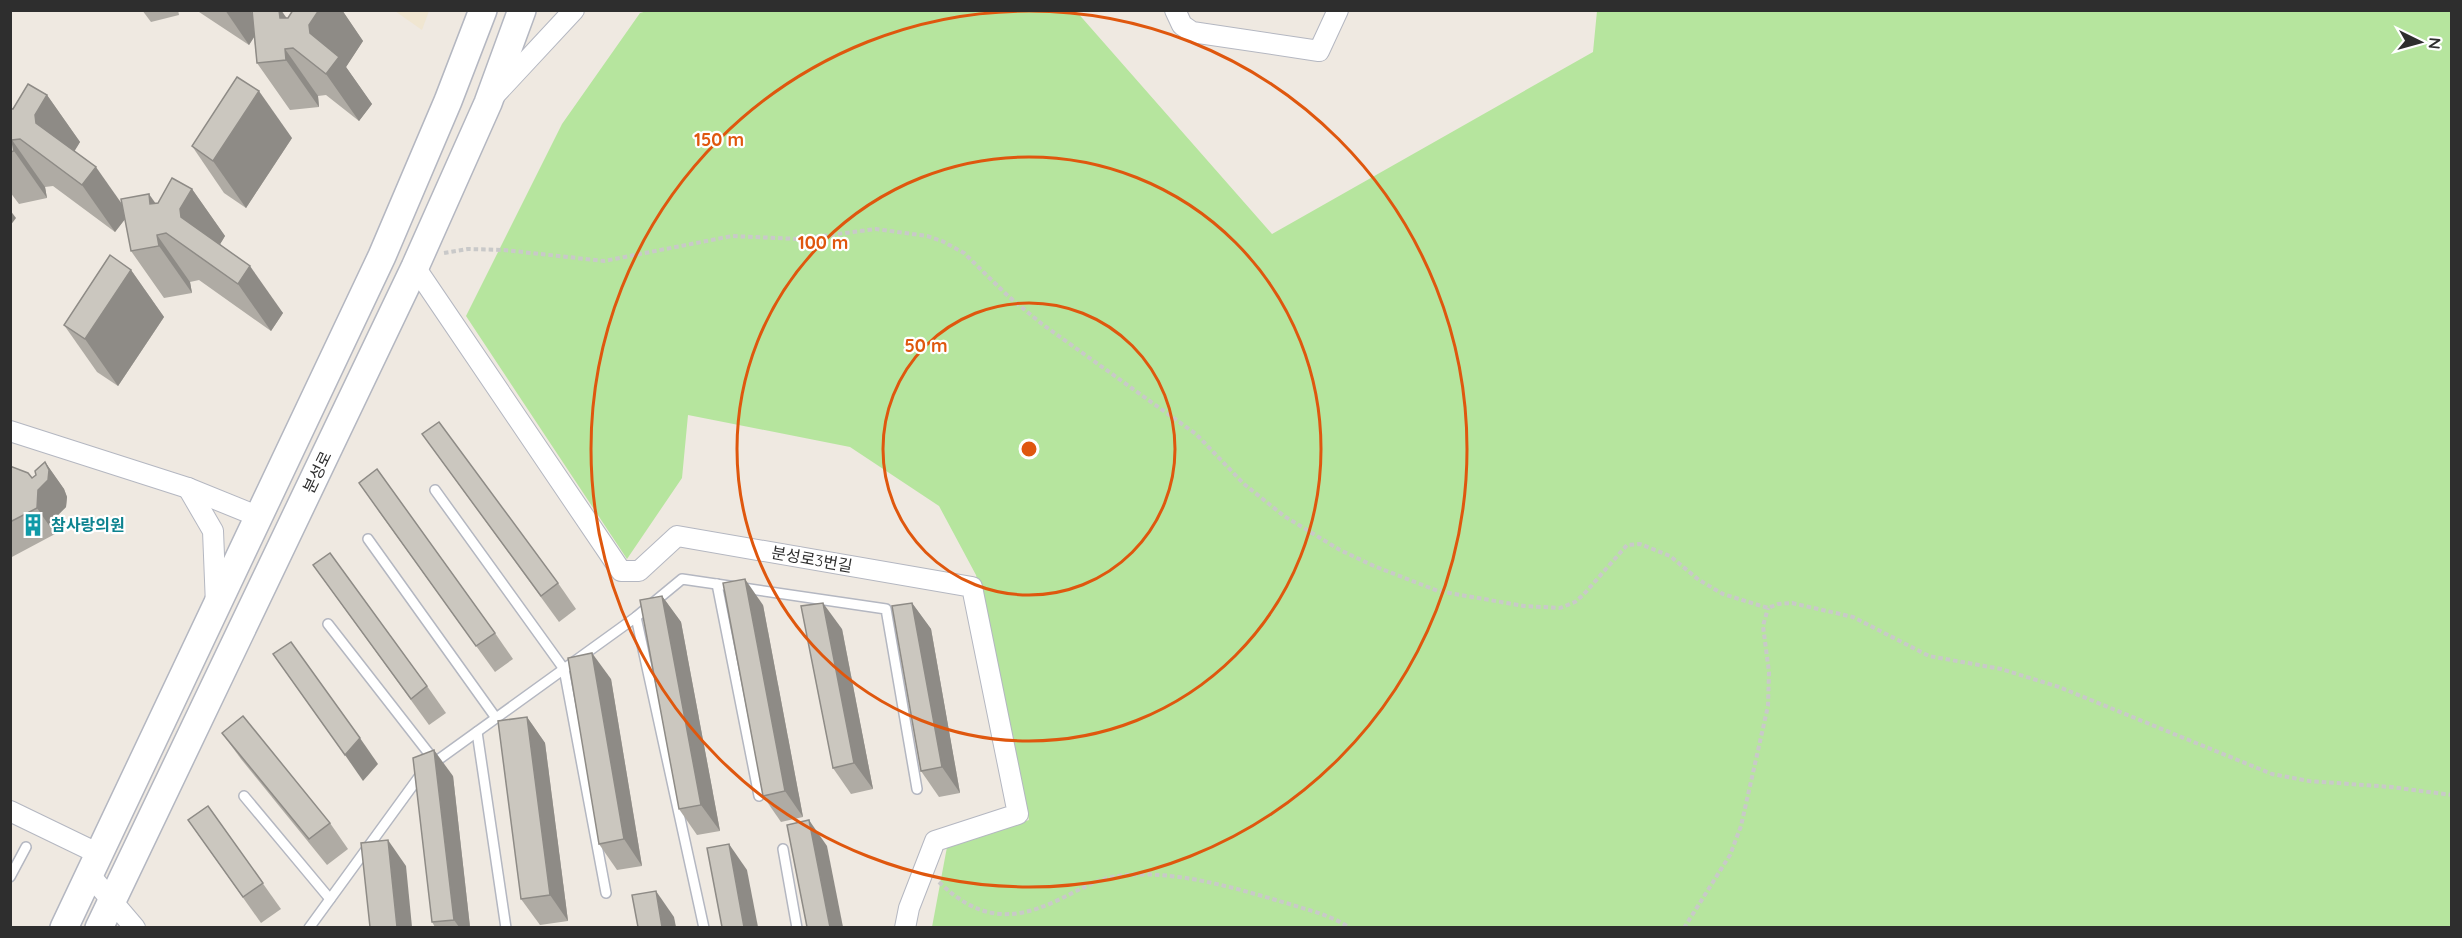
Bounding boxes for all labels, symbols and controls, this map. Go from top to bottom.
north arrow [2390,12,2450,72]
text: N [2424,37,2445,50]
text: 150 m [694,128,744,151]
text: 100 m [798,231,848,254]
text: 50 m [904,334,948,357]
centre of rings [1019,439,1039,459]
street label: 분성로 [298,448,336,496]
building icon: 참사랑의원 [20,512,46,538]
place label: 참사랑의원 [51,515,125,535]
street label: 분성로3번길 [770,542,854,576]

